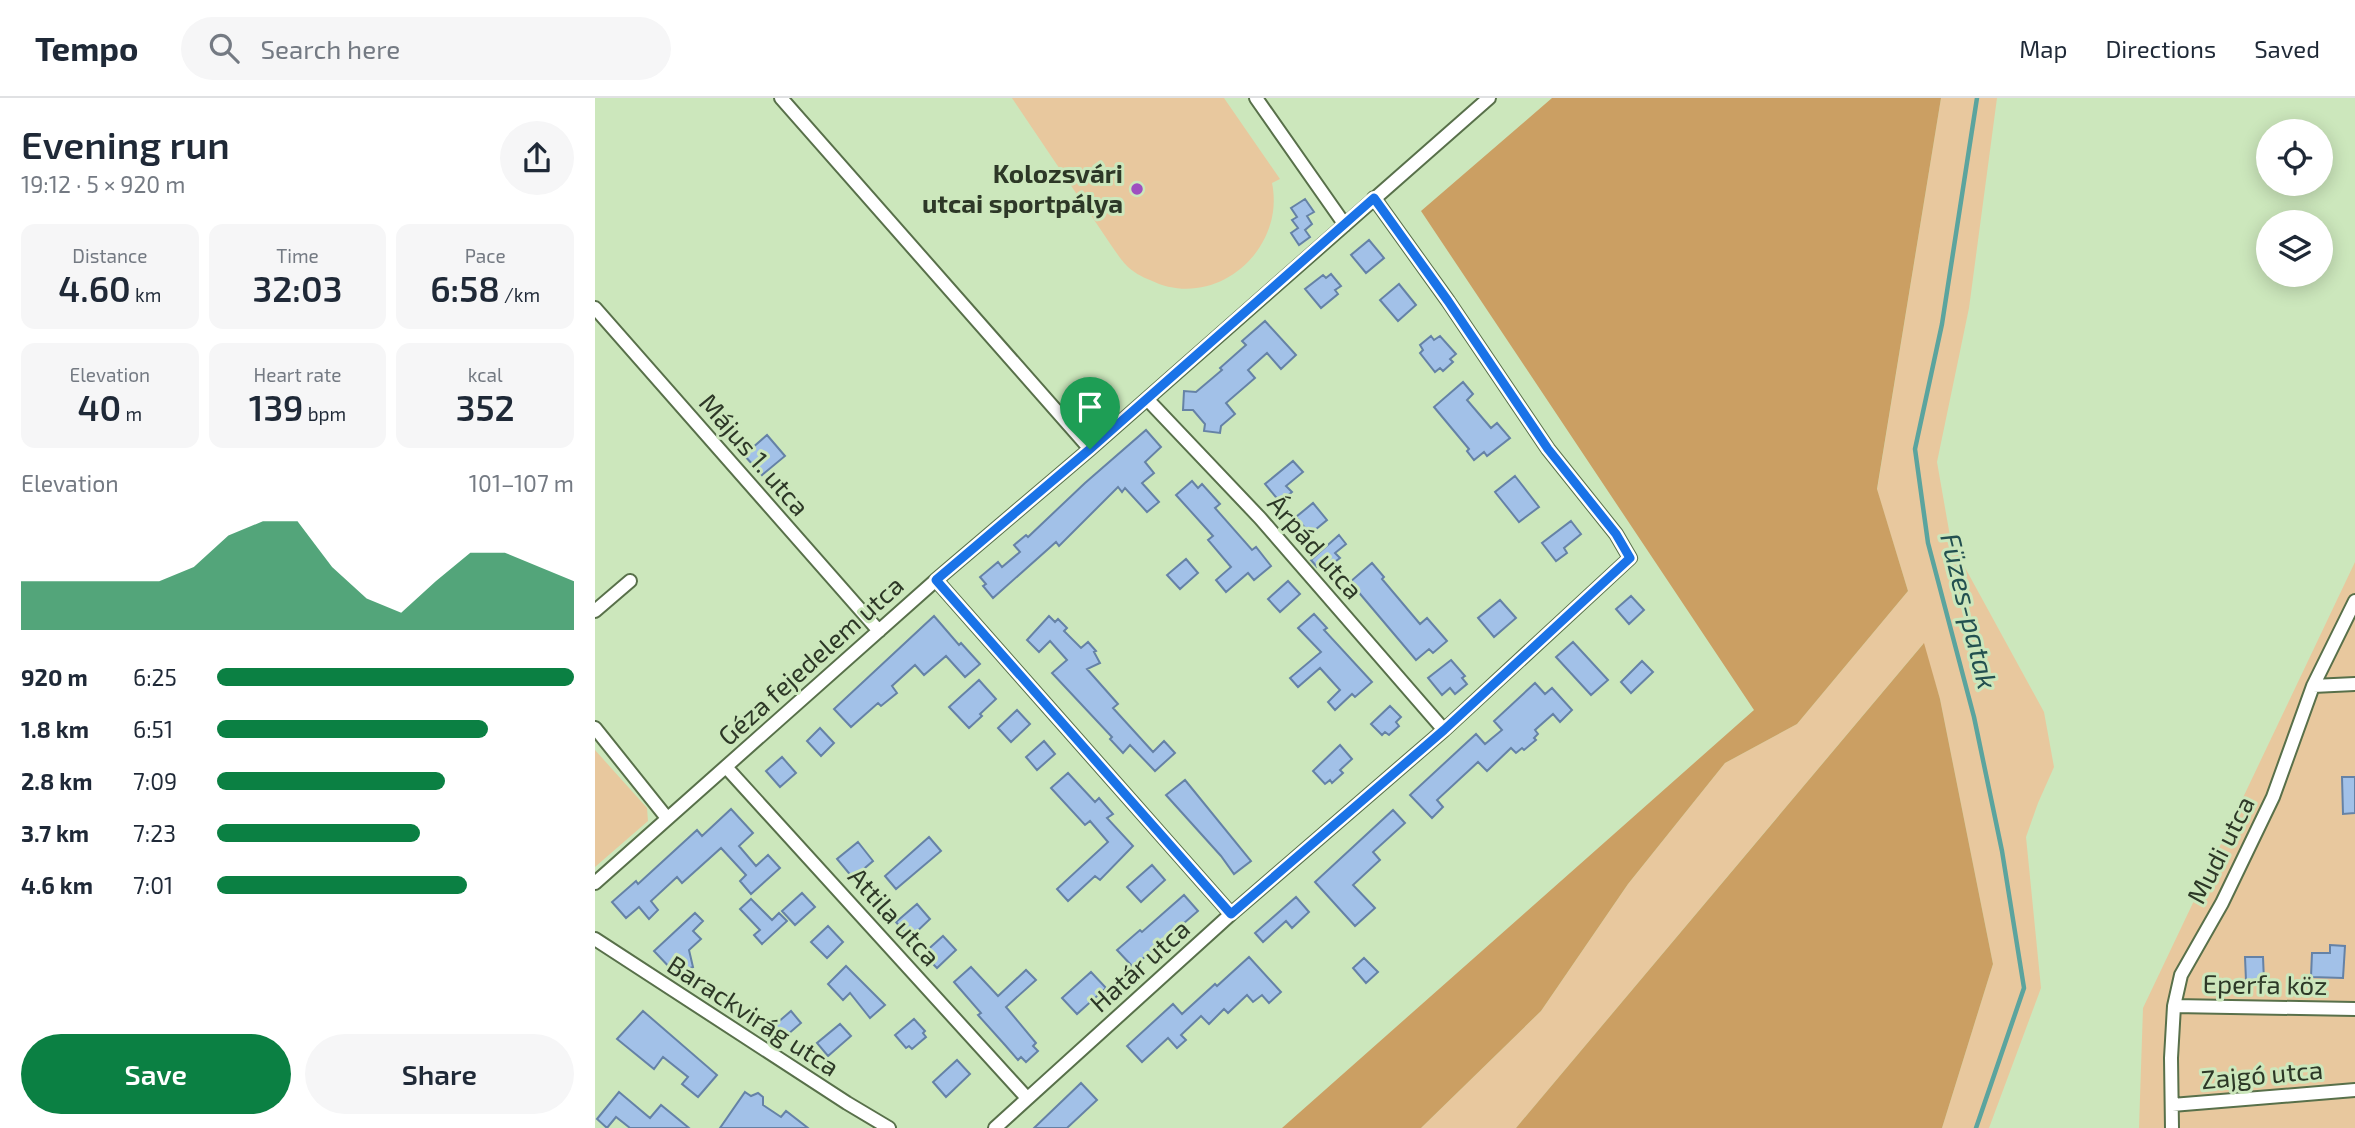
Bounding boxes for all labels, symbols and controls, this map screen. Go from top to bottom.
search box [181,17,671,80]
text: Tempo [35,28,139,68]
icon: search [205,29,243,67]
text: Search here [261,33,400,64]
text: Map [2019,34,2067,63]
text: Directions [2105,34,2216,63]
text: Saved [2254,34,2320,63]
map controls [2256,119,2333,287]
button: locate [2256,119,2333,196]
text: Evening run [21,121,230,167]
button: share [500,121,574,195]
place label: Kolozsvári utcai sportpálya [922,157,1123,219]
text: 19:12 · 5 × 920 m [21,170,185,198]
marker: Kolozsvári utcai sportpálya [1129,181,1145,197]
button: layers [2256,210,2333,287]
text: Distance [72,244,147,267]
text: Time [276,244,319,267]
text: Pace [465,244,506,267]
text: 4.60 [58,267,131,309]
text: 32:03 [253,267,342,309]
text: 6:58 [430,267,500,309]
text: km [131,283,161,306]
text: /km [500,283,540,306]
text: Elevation [70,363,150,386]
text: Heart rate [254,363,341,386]
text: kcal [468,363,503,386]
pin [1060,377,1120,449]
text: 40 [78,386,121,428]
text: 139 [249,386,303,428]
text: 352 [456,386,515,428]
street label: Május 1. utca [694,387,816,521]
icon: arrive [1071,388,1109,426]
text: m [121,402,142,425]
text: bpm [303,402,346,425]
text: Elevation [21,469,119,497]
text: 101–107 m [469,469,574,497]
street label: Árpád utca [1262,487,1370,605]
water label: Füzes-patak [1934,529,2006,692]
street label: Géza fejedelem utca [711,569,909,751]
text: 920 m [21,663,88,691]
text: 6:25 [133,663,177,691]
text: 1.8 km [21,715,89,743]
text: 6:51 [133,715,173,743]
text: 2.8 km [21,767,92,795]
text: 7:09 [133,767,177,795]
street label: Mudi utca [2179,790,2260,908]
text: 3.7 km [21,819,89,847]
text: 7:23 [133,819,176,847]
street label: Attila utca [843,860,947,972]
text: 4.6 km [21,871,93,899]
text: 7:01 [133,871,173,899]
street label: Határ utca [1083,912,1195,1018]
street label: Barackvirág utca [662,948,845,1082]
street label: Eperfa köz [2202,967,2328,1000]
button: Save [21,1034,291,1114]
button: Share [305,1034,574,1114]
street label: Zajgó utca [2200,1053,2324,1094]

